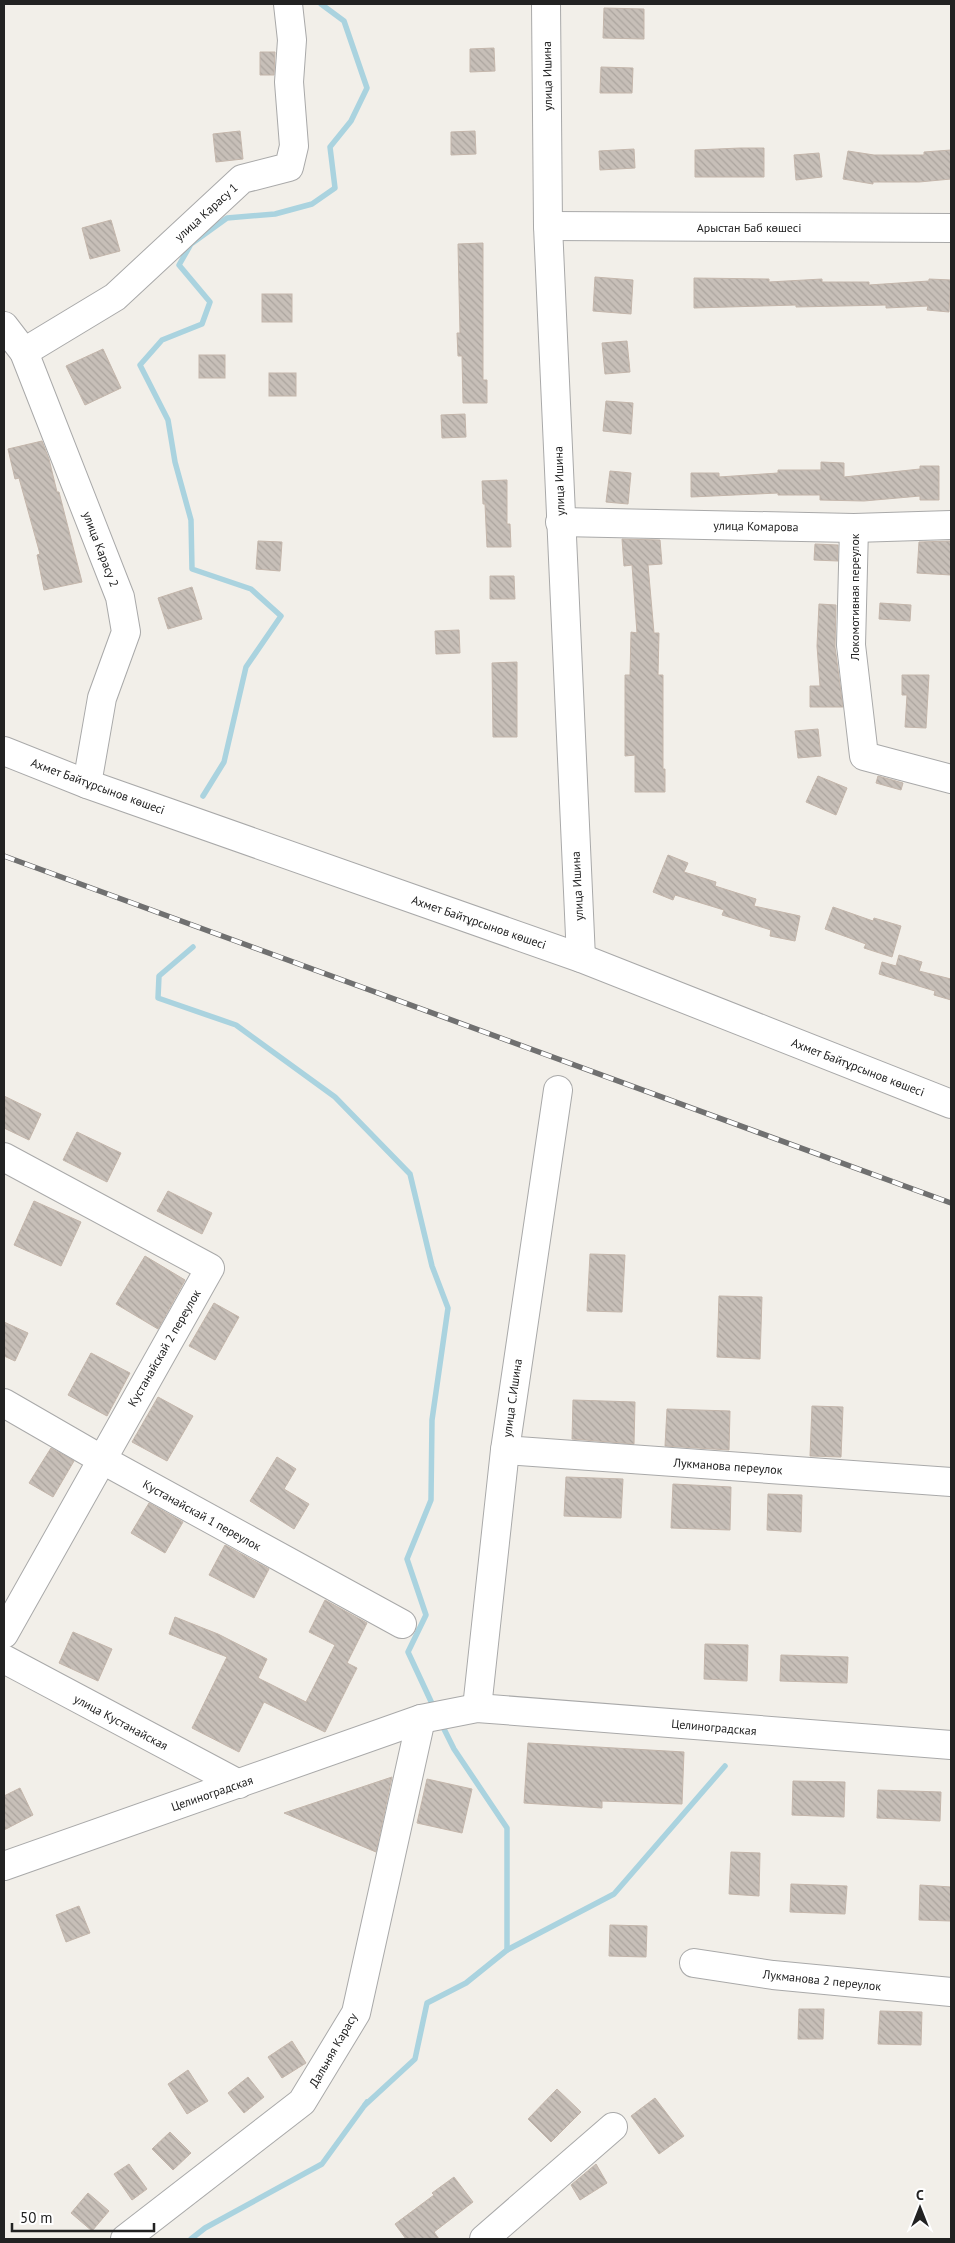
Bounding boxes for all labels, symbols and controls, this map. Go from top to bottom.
street label: улица Ишина [539,41,555,111]
street label: улица Карасу 1 [171,180,241,244]
street label: Арыстан Баб көшесі [697,220,801,235]
street label: улица Ишина [550,446,568,516]
street label: улица Карасу 2 [80,509,122,589]
street label: улица Комарова [713,518,799,534]
street label: Локомотивная переулок [847,533,862,662]
street label: Ахмет Байтұрсынов көшесі [29,755,167,817]
street label: улица Ишина [568,851,586,921]
street label: Ахмет Байтұрсынов көшесі [410,892,548,952]
street label: Ахмет Байтұрсынов көшесі [789,1035,927,1099]
street label: Кустанайскай 2 переулок [124,1286,204,1409]
street label: улица С.Ишина [499,1358,525,1438]
street label: Лукманова переулок [672,1455,783,1477]
street label: Кустанайскай 1 переулок [140,1476,264,1554]
street label: улица Кустанайская [71,1691,171,1753]
street label: Целиноградская [671,1716,757,1738]
street label: Целиноградская [169,1772,255,1814]
street label: Лукманова 2 переулок [761,1966,882,1994]
street label: Дальняя Карасу [306,2010,361,2090]
north arrow [895,2183,945,2233]
text: С [916,2186,924,2204]
scale bar [12,2200,155,2232]
text: 50 m [20,2208,53,2227]

